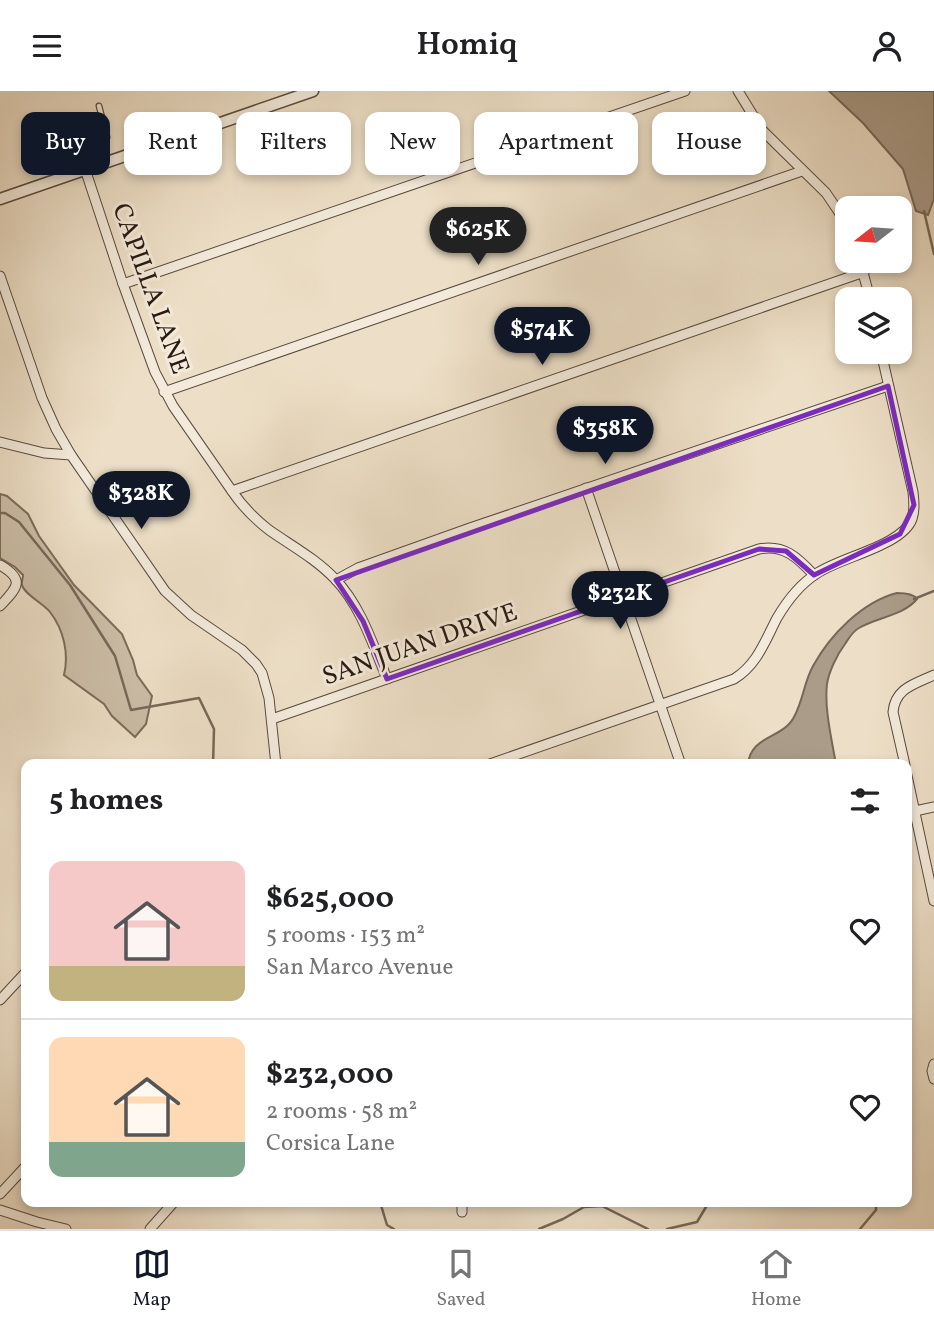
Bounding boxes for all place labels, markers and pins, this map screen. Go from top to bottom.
pin: $625K [429,207,527,267]
pin: $574K [493,307,591,367]
pin: $358K [556,407,654,466]
pin: $328K [92,471,190,531]
pin: $232K [571,571,669,631]

